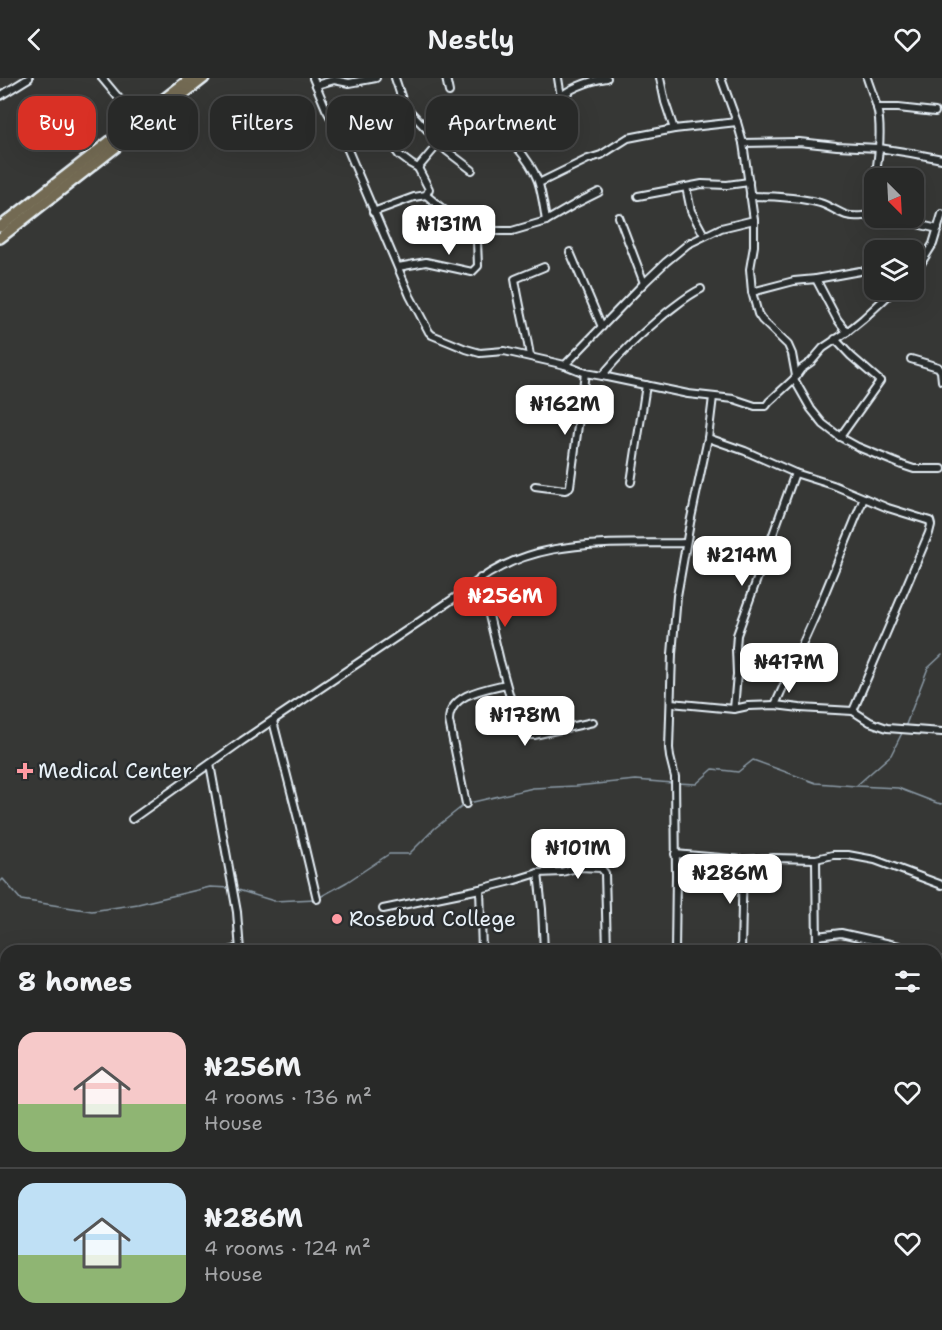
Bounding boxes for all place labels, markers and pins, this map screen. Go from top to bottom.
pin: ₦131M [407,205,491,256]
pin: ₦162M [523,385,607,436]
pin: ₦214M [700,536,784,587]
pin: ₦256M [463,577,547,628]
pin: ₦417M [747,643,831,694]
pin: ₦178M [483,696,567,747]
place label: Medical Center [38,757,192,785]
marker: Medical Center [16,762,34,780]
pin: ₦101M [536,829,620,880]
pin: ₦286M [688,854,772,905]
place label: Rosebud College [349,905,516,933]
marker: Rosebud College [330,912,344,926]

